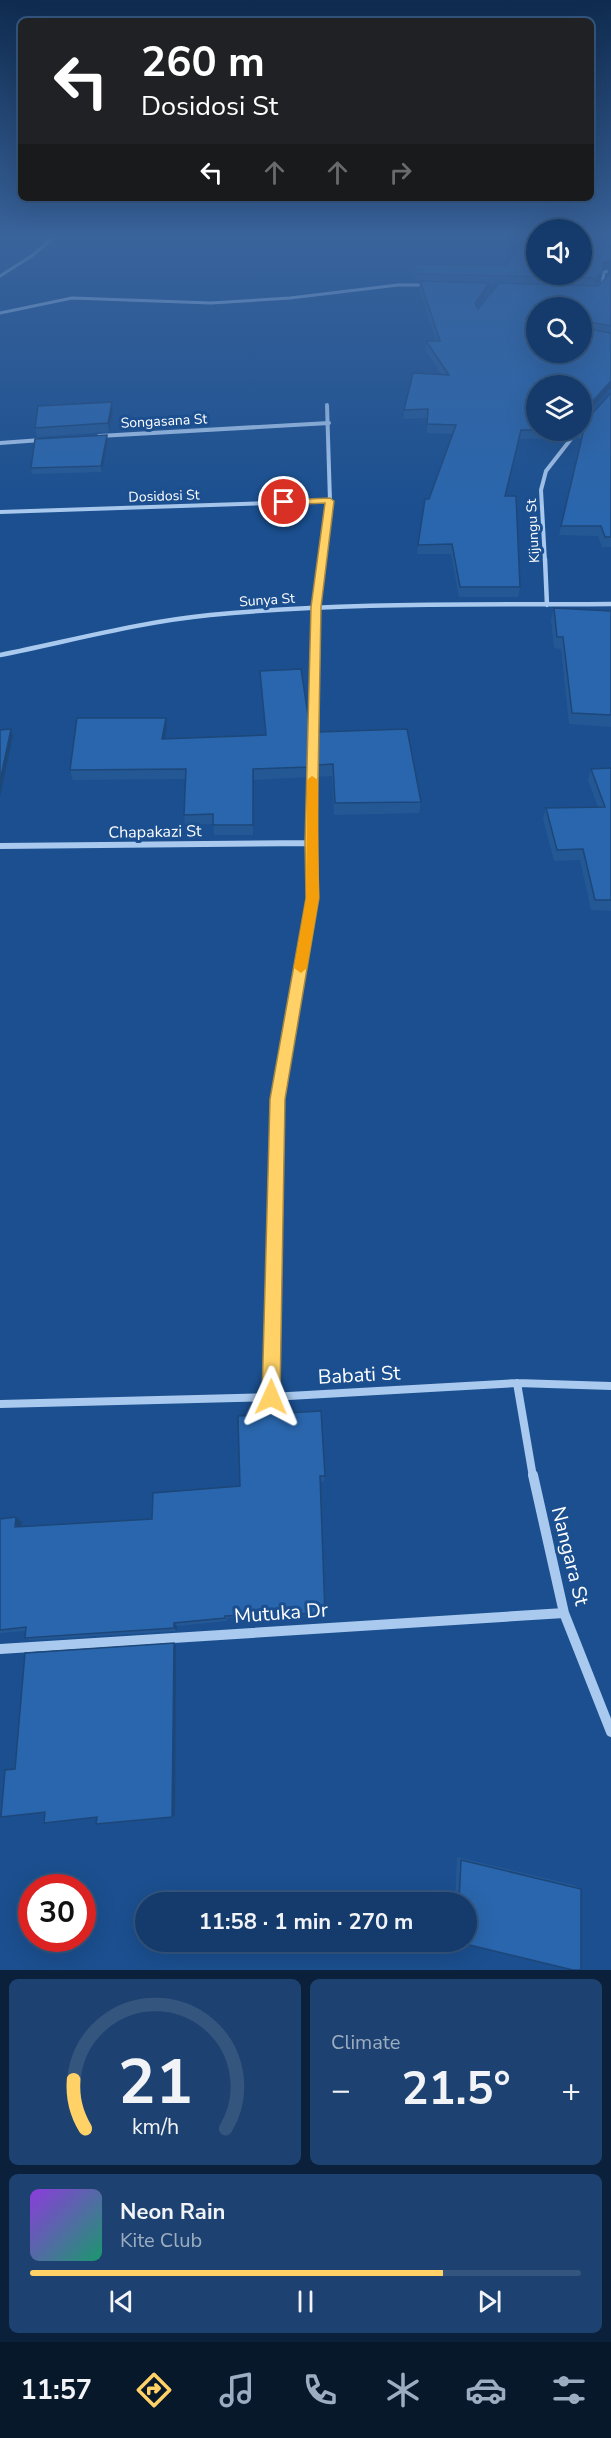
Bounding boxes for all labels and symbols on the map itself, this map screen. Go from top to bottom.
street label: Songasana St [120,409,208,433]
pin [258,476,309,527]
street label: Dosidosi St [128,485,200,507]
street label: Kijungu St [522,498,544,564]
street label: Sunya St [238,589,296,611]
street label: Chapakazi St [108,820,202,844]
street label: Babati St [317,1359,402,1391]
position arrow [239,1365,303,1429]
street label: Nangara St [545,1504,596,1609]
street label: Mutuka Dr [233,1596,329,1630]
speed limit sign: 30 [18,1874,96,1952]

